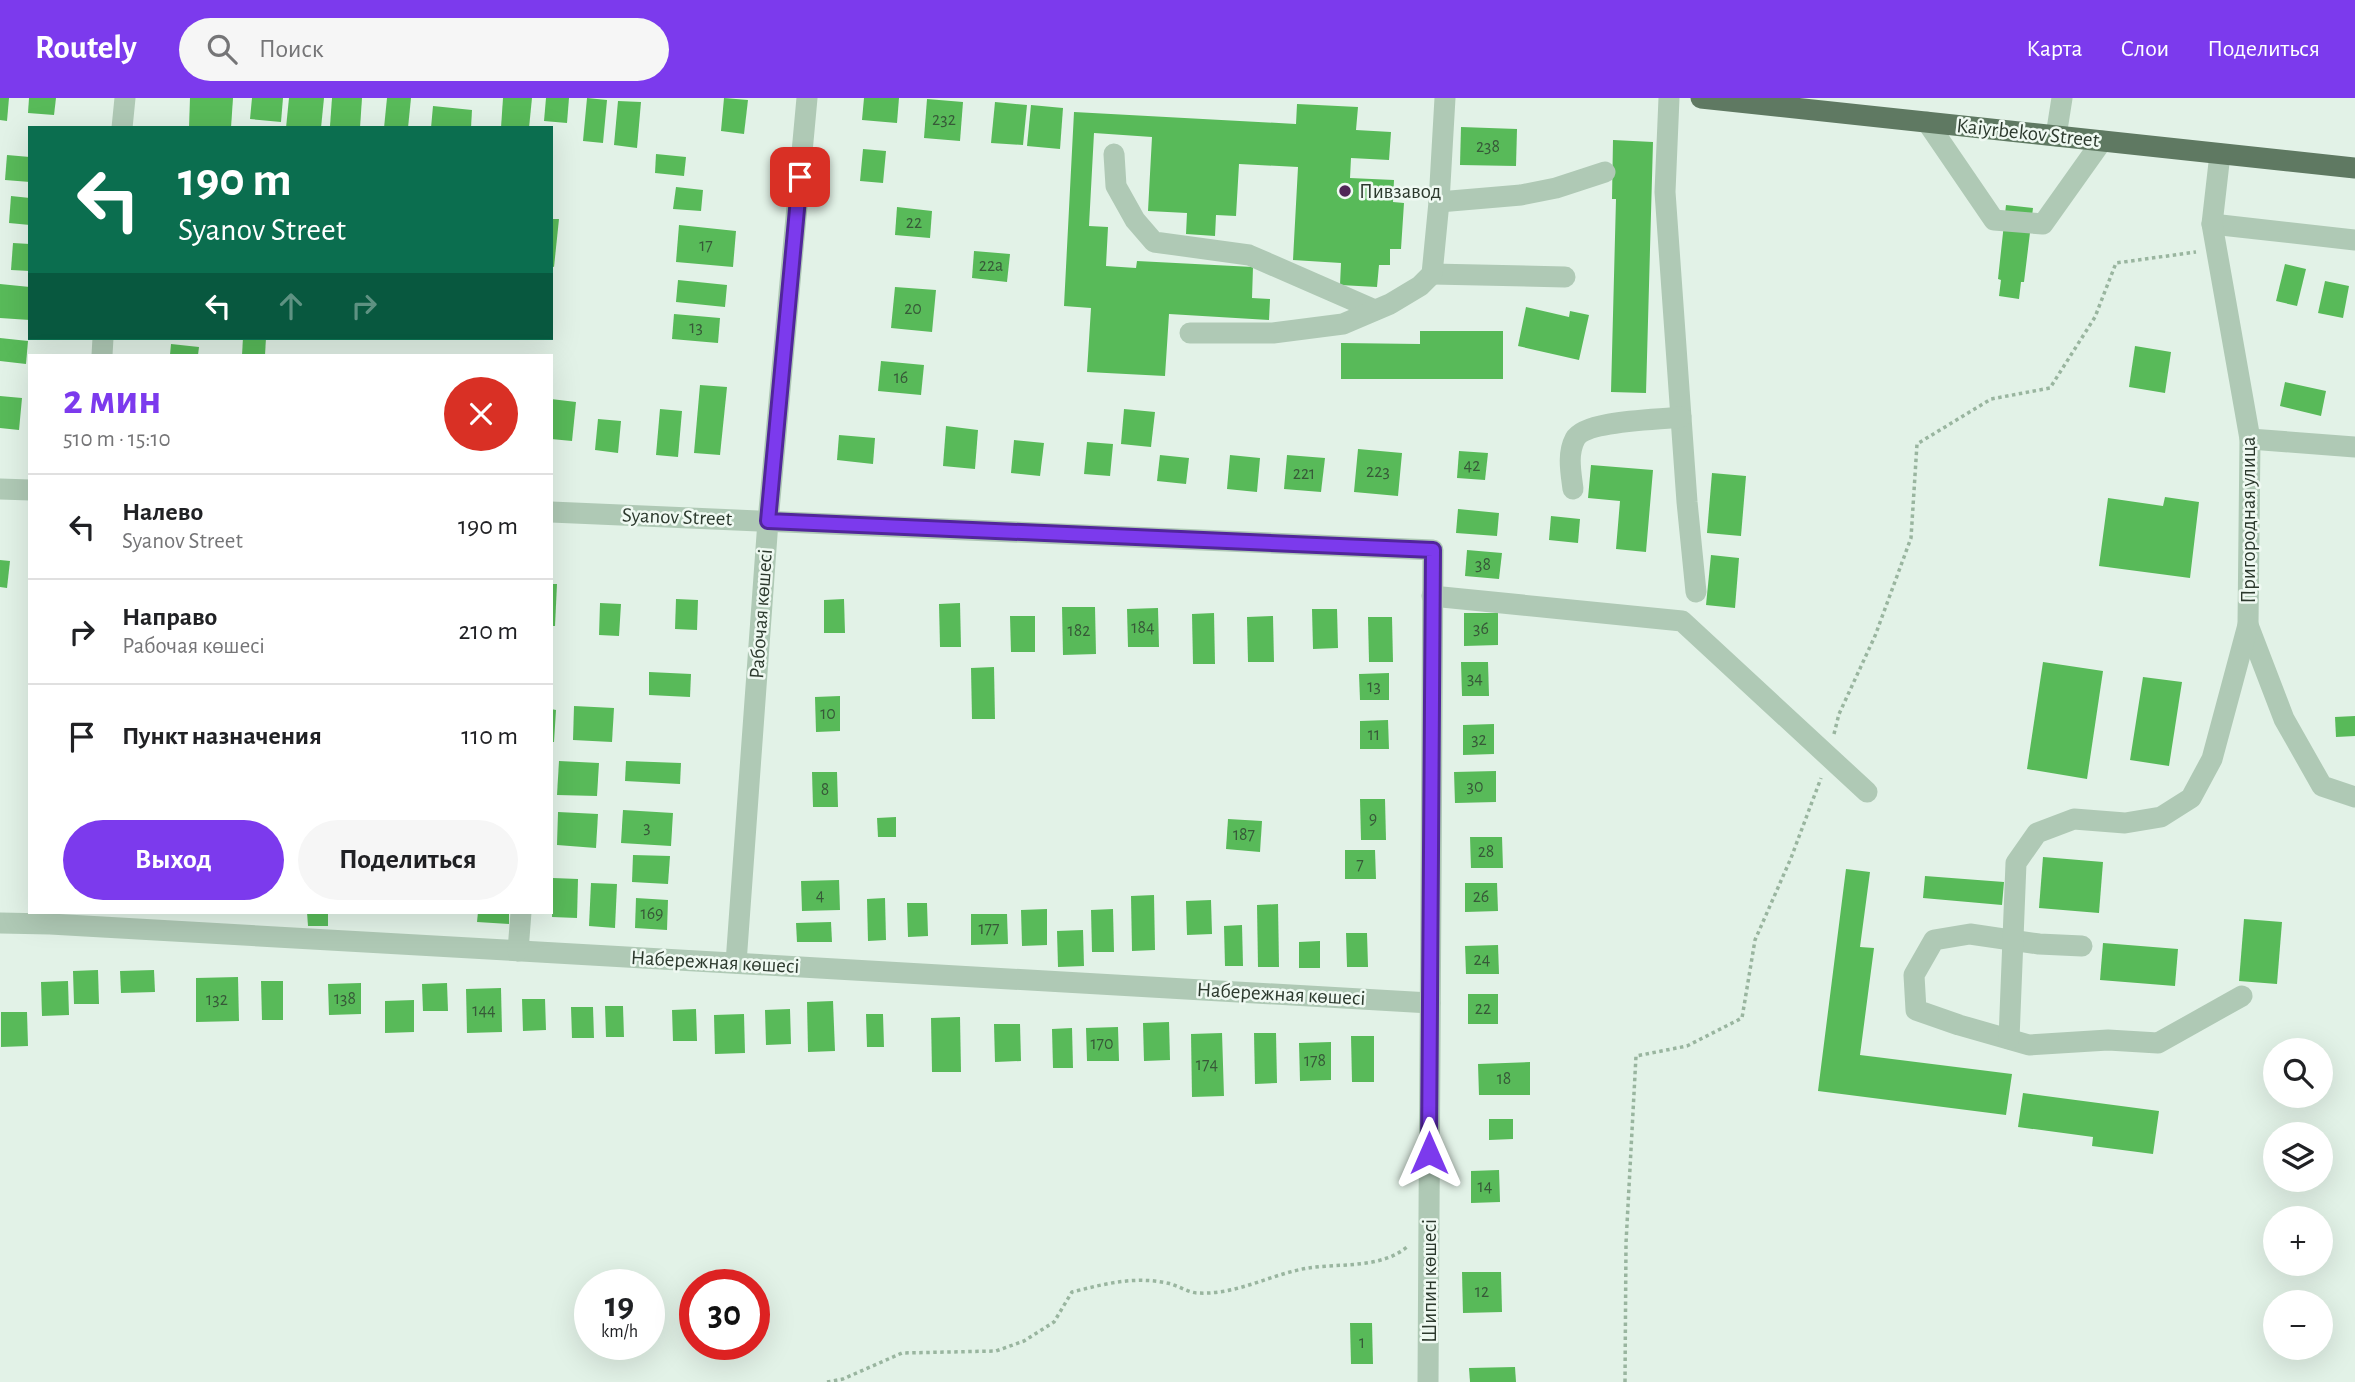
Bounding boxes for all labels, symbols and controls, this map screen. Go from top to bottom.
search box [179,18,669,81]
icon: search [203,30,241,68]
text: Routely [35,32,137,65]
text: Поиск [259,36,324,62]
text: Карта [2026,37,2082,61]
text: Слои [2120,37,2169,61]
text: Поделиться [2207,37,2320,61]
house number: 232 [932,111,956,129]
street label: Kaiyrbekov Street [1956,115,2101,151]
house number: 238 [1476,138,1500,156]
pin [770,147,830,207]
icon: left [63,154,154,245]
text: 190 m [178,156,292,205]
icon: arrive [781,158,819,196]
place label: Пивзавод [1359,181,1441,202]
marker: Пивзавод [1337,183,1353,199]
text: Syanov Street [178,214,346,246]
house number: 22 [906,214,922,232]
house number: 17 [699,237,713,255]
house number: 22а [979,257,1003,275]
icon: left [199,287,237,325]
icon: ahead [272,287,310,325]
icon: right [345,287,383,325]
house number: 20 [904,300,922,318]
house number: 13 [689,319,703,337]
house number: 16 [894,369,908,387]
button: close [444,377,518,451]
text: 2 мин [63,379,161,421]
text: 510 m · 15:10 [63,428,171,451]
street label: Пригородная улица [2238,436,2259,604]
house number: 42 [1464,457,1480,475]
house number: 223 [1366,463,1390,481]
house number: 221 [1293,465,1315,483]
text: Налево [122,499,203,525]
street label: Syanov Street [622,505,733,529]
icon: left [63,508,101,546]
text: 190 m [458,513,518,539]
text: Syanov Street [122,530,243,553]
street label: Рабочая көшесі [746,548,776,680]
house number: 38 [1475,556,1491,574]
text: Направо [122,604,217,630]
icon: right [63,613,101,651]
text: 210 m [458,618,518,644]
house number: 184 [1131,619,1155,637]
house number: 36 [1473,620,1489,638]
house number: 182 [1068,622,1090,640]
text: Рабочая көшесі [122,635,265,658]
house number: 34 [1467,670,1483,688]
house number: 13 [1367,678,1381,696]
house number: 10 [820,705,836,723]
icon: arrive [63,718,101,756]
text: Пункт назначения [122,723,322,749]
text: 110 m [461,723,518,749]
house number: 11 [1368,726,1380,744]
house number: 32 [1471,731,1487,749]
house number: 30 [1467,778,1483,796]
house number: 8 [821,781,829,799]
house number: 9 [1369,810,1377,828]
house number: 3 [643,819,651,837]
button: Выход [63,820,284,900]
button: Поделиться [298,820,518,900]
house number: 187 [1233,826,1255,844]
house number: 28 [1478,843,1494,861]
house number: 7 [1356,856,1364,874]
house number: 4 [816,887,825,905]
house number: 26 [1473,888,1489,906]
house number: 169 [640,905,664,923]
house number: 177 [978,920,1000,938]
street label: Набережная көшесі [630,947,800,977]
house number: 24 [1474,951,1491,969]
street label: Набережная көшесі [1196,979,1366,1009]
house number: 138 [334,990,356,1008]
house number: 132 [206,991,228,1009]
house number: 22 [1475,1000,1491,1018]
house number: 144 [472,1002,496,1020]
house number: 170 [1090,1035,1114,1053]
map controls [2263,1038,2333,1360]
button: search [2263,1038,2333,1108]
house number: 178 [1304,1052,1326,1070]
house number: 174 [1196,1056,1219,1074]
house number: 18 [1497,1070,1511,1088]
position arrow [1392,1116,1466,1190]
button: layers [2263,1122,2333,1192]
house number: 14 [1478,1178,1493,1196]
button: + [2263,1206,2333,1276]
street label: Шипин көшесі [1419,1219,1440,1343]
speed limit sign: 30 [679,1269,770,1360]
house number: 12 [1475,1283,1489,1301]
text: 19 [605,1288,634,1323]
button: − [2263,1290,2333,1360]
text: km/h [601,1323,638,1341]
house number: 1 [1359,1334,1365,1352]

